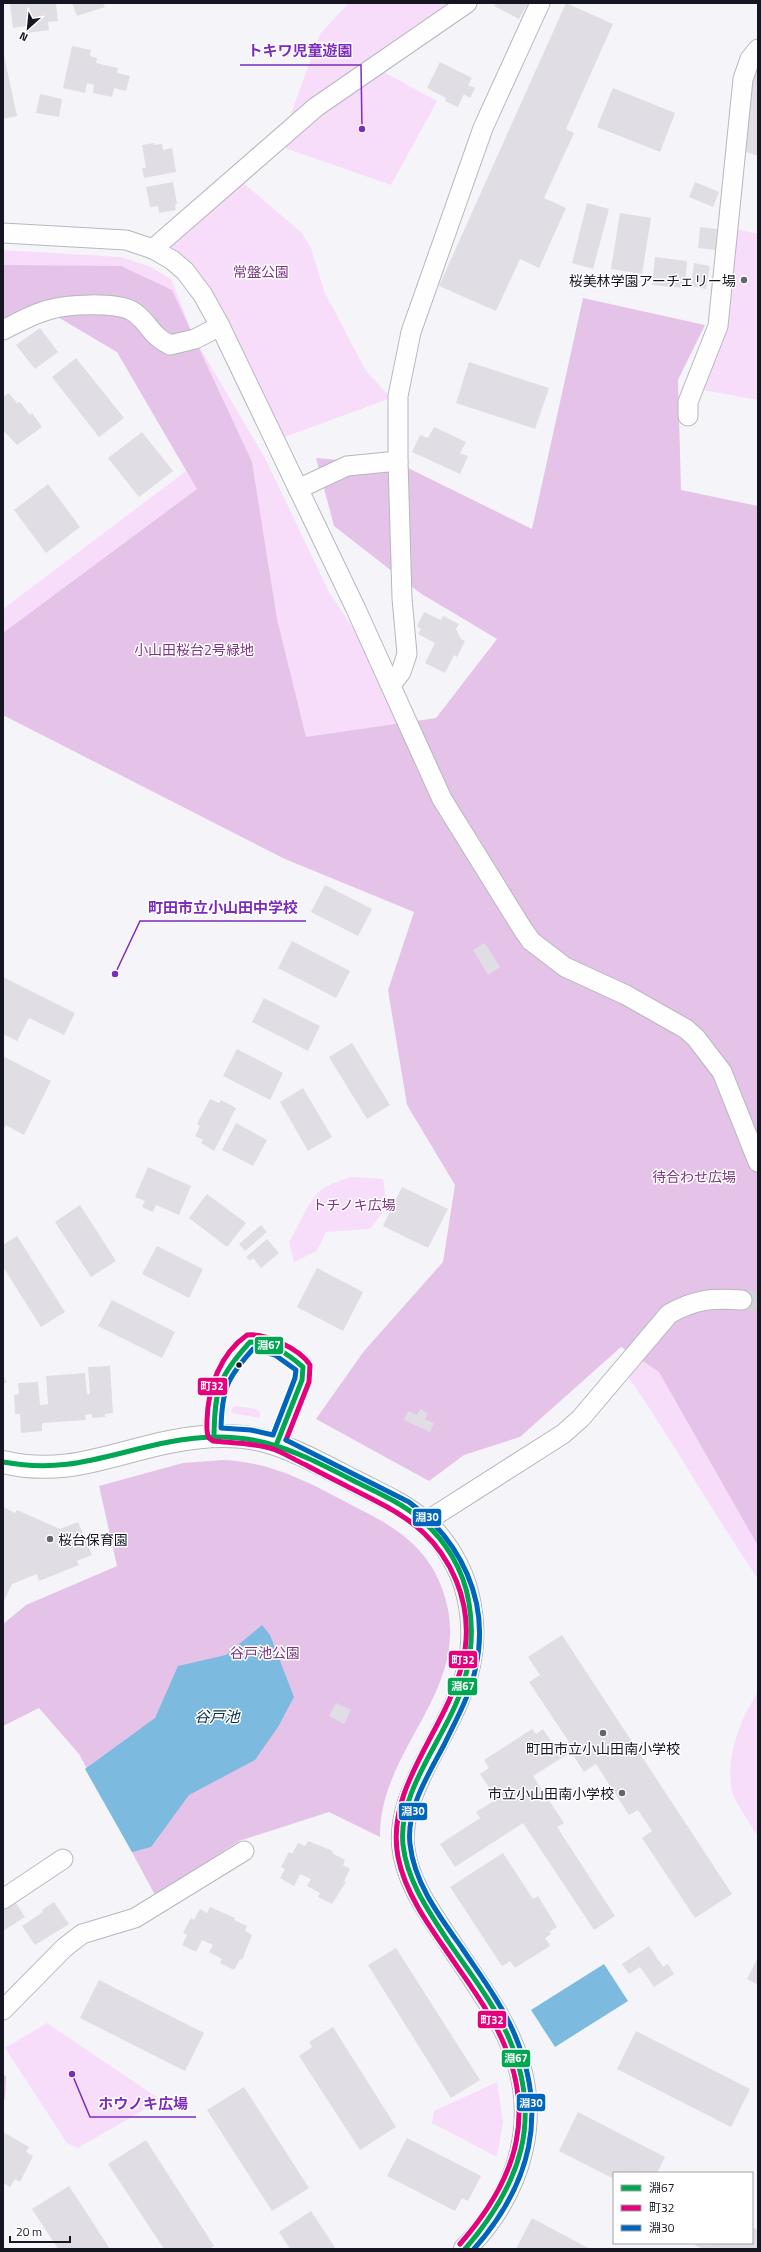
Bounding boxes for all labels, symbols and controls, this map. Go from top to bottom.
north arrow [8,8,48,48]
text: N [16,28,30,46]
callout: トキワ児童遊園 [240,38,361,65]
text: トキワ児童遊園 [247,39,353,62]
park label: 常盤公園 [233,261,289,282]
place label: 桜美林学園アーチェリー場 [569,270,736,291]
marker: 桜美林学園アーチェリー場 [739,275,749,285]
park label: 小山田桜台2号緑地 [134,639,254,660]
callout: 町田市立小山田中学校 [140,894,306,921]
text: 町田市立小山田中学校 [148,896,298,919]
park label: 待合わせ広場 [652,1166,736,1187]
park label: トチノキ広場 [312,1194,396,1215]
line badge: 淵67 [254,1336,284,1355]
text: 淵67 [257,1337,281,1353]
unlabelled marker [234,1360,244,1370]
line badge: 町32 [197,1377,228,1396]
text: 町32 [200,1378,224,1394]
line badge: 淵30 [412,1508,442,1527]
text: 淵30 [415,1509,439,1525]
place label: 桜台保育園 [58,1529,128,1550]
marker: 桜台保育園 [45,1534,55,1544]
park label: 谷戸池公園 [230,1642,300,1663]
line badge: 町32 [448,1650,478,1669]
text: 町32 [451,1652,475,1668]
line badge: 淵67 [447,1677,478,1696]
text: 淵67 [451,1678,475,1694]
water label: 谷戸池 [194,1705,241,1728]
marker: 町田市立小山田南小学校 [598,1728,608,1738]
place label: 町田市立小山田南小学校 [526,1738,680,1759]
place label: 市立小山田南小学校 [488,1783,614,1804]
marker: 市立小山田南小学校 [617,1788,627,1798]
line badge: 淵30 [398,1802,428,1821]
text: 淵30 [401,1803,425,1819]
line badge: 町32 [477,2010,507,2029]
text: 町32 [480,2012,504,2028]
line badge: 淵67 [501,2049,531,2068]
text: 淵67 [504,2050,528,2066]
callout: ホウノキ広場 [90,2090,196,2117]
text: ホウノキ広場 [98,2092,188,2115]
line badge: 淵30 [516,2093,546,2112]
text: 淵30 [519,2095,543,2111]
legend [613,2172,753,2244]
text: 淵67 [649,2178,674,2197]
text: 町32 [649,2198,674,2217]
scale bar [10,2218,70,2244]
text: 淵30 [649,2218,675,2237]
text: 20 m [16,2222,42,2241]

